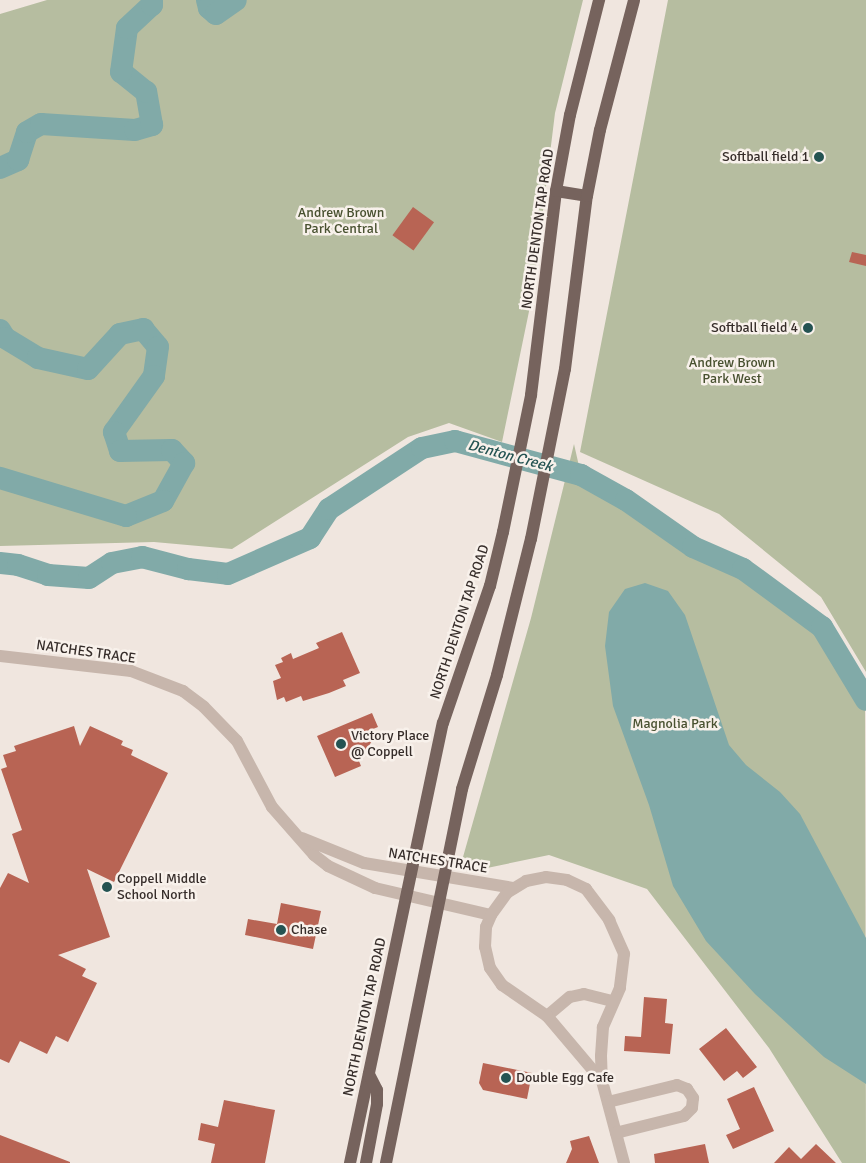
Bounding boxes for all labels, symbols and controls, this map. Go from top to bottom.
street label: NORTH DENTON TAP ROAD [518,148,558,310]
place label: Softball field 1 [722,149,809,165]
marker: Softball field 1 [813,151,825,163]
park label: Andrew Brown Park Central [298,205,384,238]
place label: Softball field 4 [711,320,798,336]
marker: Softball field 4 [802,322,814,334]
park label: Andrew Brown Park West [689,355,775,388]
water label: Denton Creek [466,436,554,476]
street label: NORTH DENTON TAP ROAD [427,543,493,701]
street label: NATCHES TRACE [35,637,137,667]
park label: Magnolia Park [632,716,718,732]
place label: Victory Place @ Coppell [351,728,429,760]
marker: Victory Place @ Coppell [335,738,347,750]
street label: NATCHES TRACE [387,845,489,877]
place label: Coppell Middle School North [117,871,207,904]
marker: Coppell Middle School North [101,881,113,893]
place label: Chase [291,922,327,938]
marker: Chase [275,924,287,936]
street label: NORTH DENTON TAP ROAD [340,936,390,1098]
place label: Double Egg Cafe [516,1070,614,1086]
marker: Double Egg Cafe [500,1072,512,1084]

